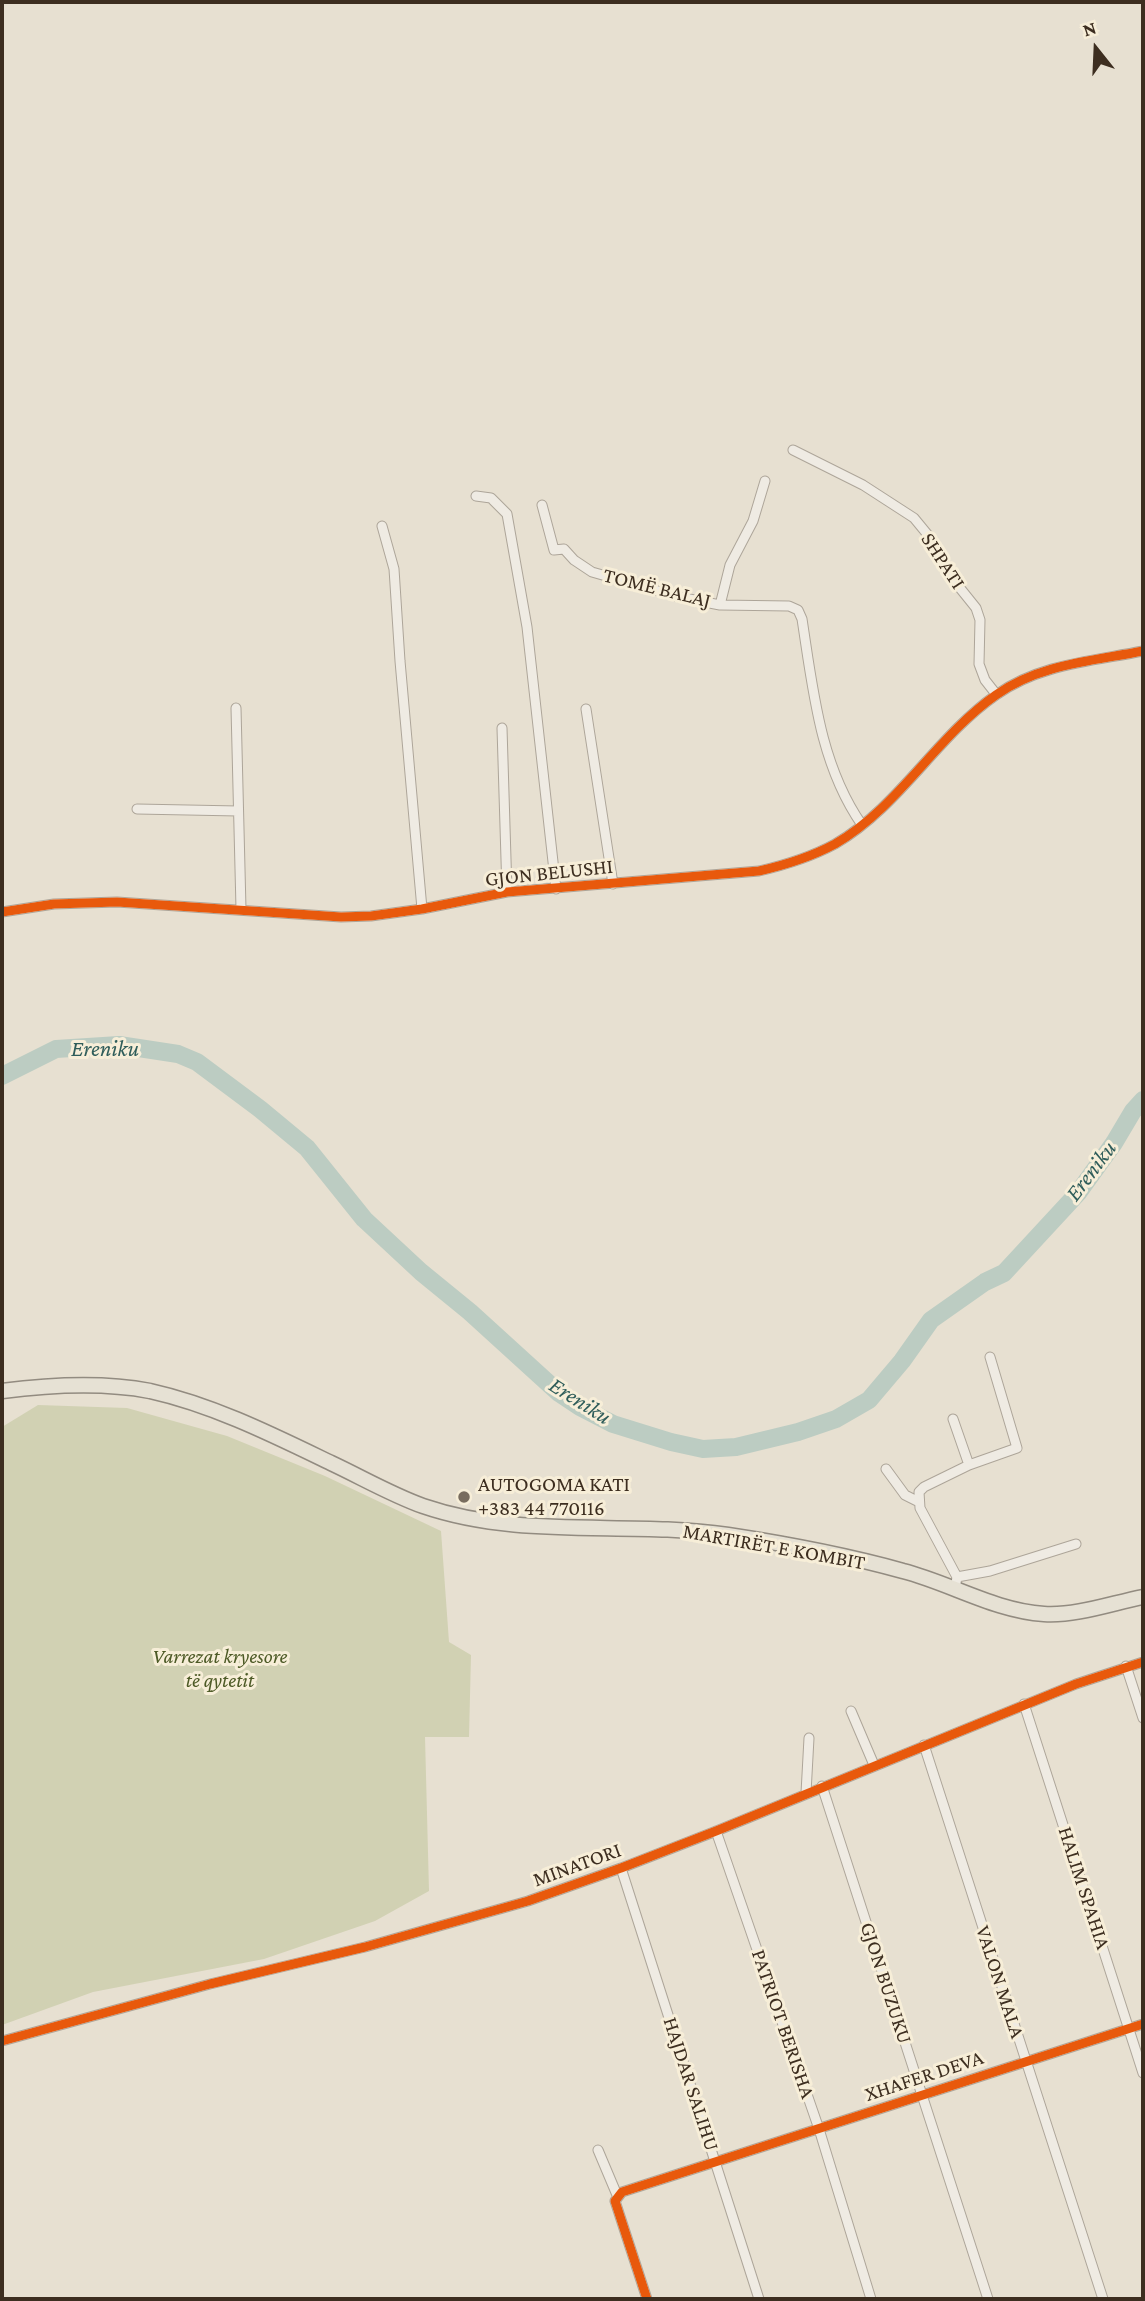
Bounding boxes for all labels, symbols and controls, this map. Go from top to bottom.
north arrow [1061,14,1131,84]
text: N [1080,17,1099,41]
street label: SHPATI [915,528,971,594]
street label: TOMË BALAJ [601,562,713,614]
street label: GJON BELUSHI [484,854,614,892]
water label: Ereniku [71,1035,139,1063]
water label: Ereniku [1060,1136,1122,1206]
water label: Ereniku [544,1371,616,1431]
place label: AUTOGOMA KATI +383 44 770116 [478,1472,630,1522]
marker: AUTOGOMA KATI +383 44 770116 [456,1489,472,1505]
street label: MARTIRËT E KOMBIT [681,1519,867,1575]
park label: Varrezat kryesore të qytetit [152,1644,288,1694]
street label: HALIM SPAHIA [1052,1823,1116,1953]
street label: MINATORI [529,1837,625,1893]
street label: GJON BUZUKU [855,1919,917,2047]
street label: VALON MALA [970,1922,1030,2042]
street label: PATRIOT BERISHA [746,1946,820,2102]
street label: HAJDAR SALIHU [657,2014,725,2154]
street label: XHAFER DEVA [862,2045,986,2107]

